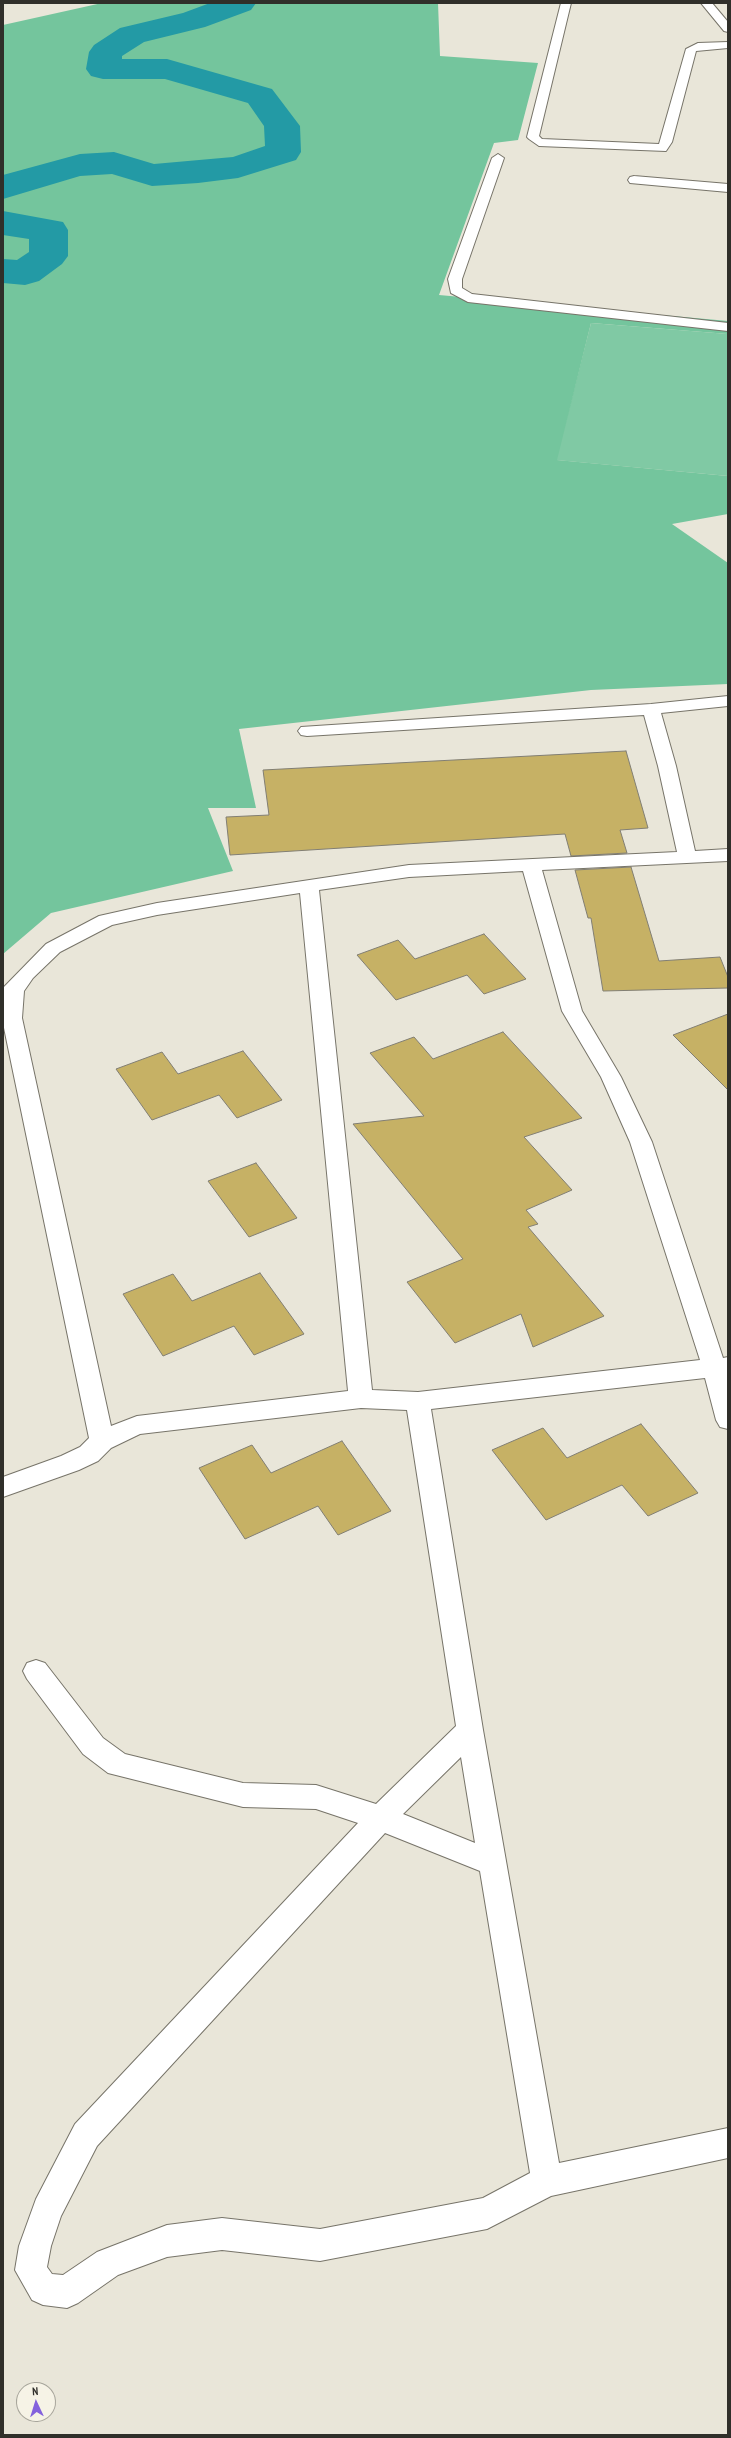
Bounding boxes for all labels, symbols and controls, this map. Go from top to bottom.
north arrow [16,2382,56,2422]
text: N [32,2384,39,2398]

